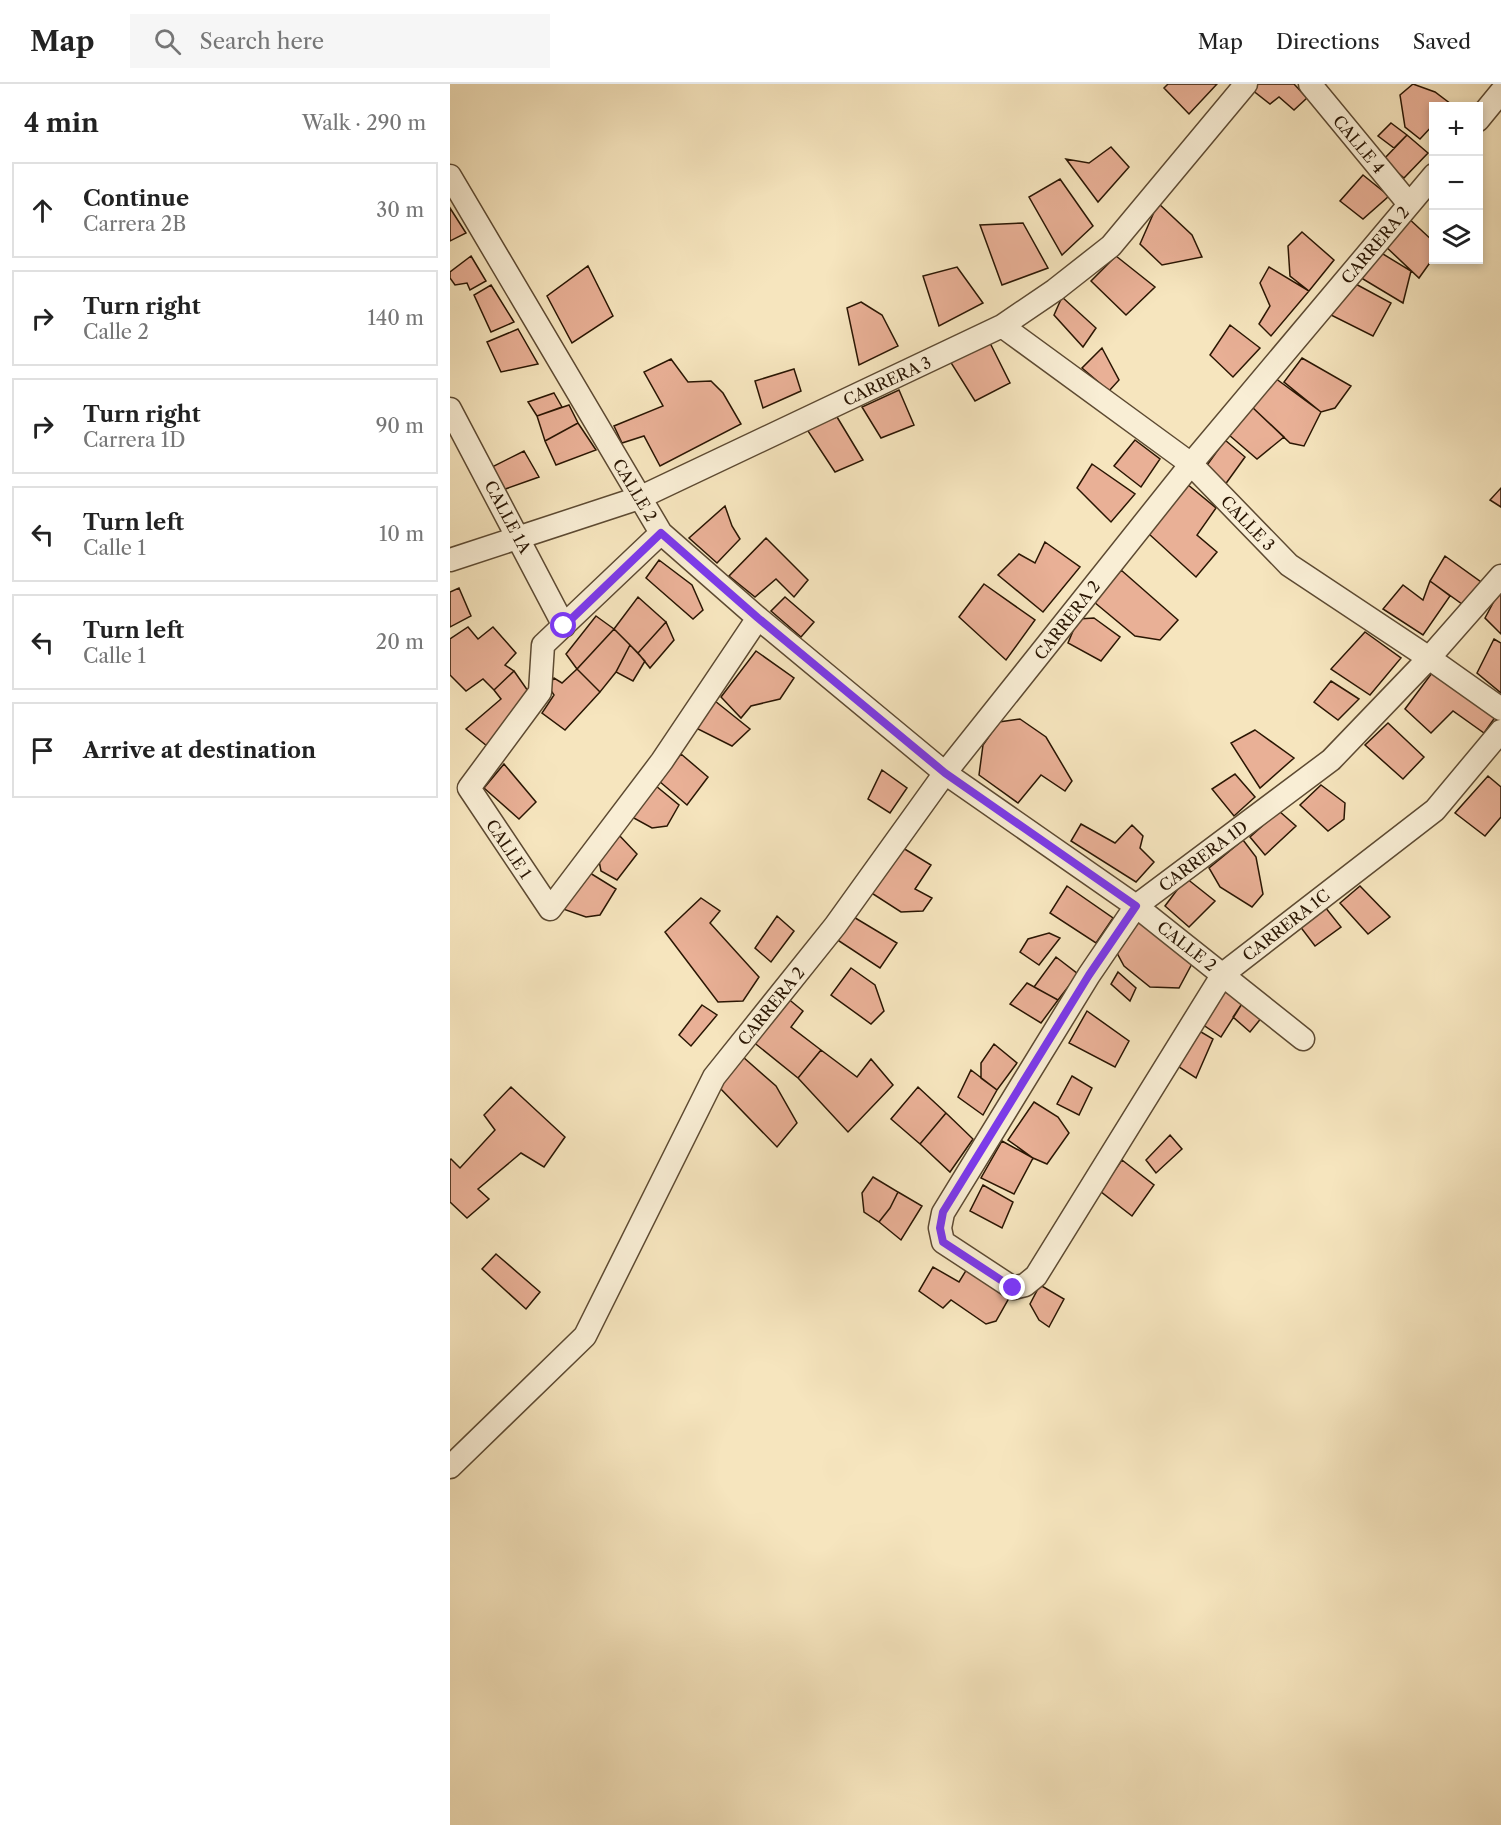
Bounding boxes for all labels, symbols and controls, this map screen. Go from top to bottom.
search box [130,14,550,68]
text: Map [30,24,94,58]
icon: search [151,25,184,58]
text: Search here [199,28,324,55]
text: Map [1198,29,1243,54]
text: Directions [1276,29,1380,54]
text: Saved [1413,29,1471,54]
map controls [1429,102,1483,264]
button: + [1429,102,1483,156]
text: 4 min [24,107,99,139]
text: Walk · 290 m [302,111,426,135]
street label: CALLE 4 [1329,111,1389,177]
button: − [1429,156,1483,210]
text: Continue [83,185,189,212]
icon: ahead [26,194,59,227]
text: 30 m [376,198,424,222]
street label: CARRERA 2 [1337,202,1413,288]
button: layers [1429,210,1483,264]
text: Carrera 2B [83,212,186,236]
text: Turn right [83,293,201,320]
icon: right [26,302,59,335]
text: 140 m [367,306,424,330]
text: Calle 2 [83,320,149,344]
street label: CARRERA 3 [840,352,934,410]
text: Turn right [83,401,201,428]
icon: right [26,410,59,443]
text: 90 m [376,414,424,438]
text: Carrera 1D [83,428,185,452]
street label: CALLE 2 [608,455,662,525]
street label: CALLE 1A [480,477,536,558]
street label: CALLE 3 [1217,491,1279,555]
text: Turn left [83,509,184,536]
icon: left [26,518,59,551]
text: 10 m [379,522,424,546]
text: Calle 1 [83,536,146,560]
street label: CARRERA 2 [1030,576,1104,664]
route start [550,612,576,638]
text: Turn left [83,617,184,644]
icon: left [26,626,59,659]
text: 20 m [376,630,424,654]
text: Calle 1 [83,644,146,668]
icon: arrive [26,734,59,767]
text: Arrive at destination [83,737,316,764]
street label: CALLE 1 [482,816,536,883]
street label: CARRERA 1D [1155,816,1251,896]
street label: CARRERA 1C [1239,885,1333,965]
street label: CALLE 2 [1153,917,1221,975]
street label: CARRERA 2 [733,963,809,1049]
route end [999,1274,1025,1300]

